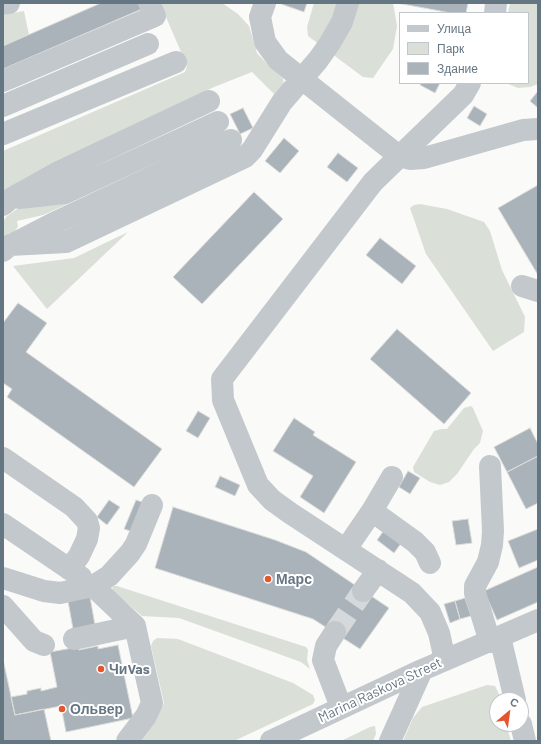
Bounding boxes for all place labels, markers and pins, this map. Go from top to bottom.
place label: Марс [276,571,312,587]
marker: Марс [263,574,273,584]
place label: ЧиVas [109,661,150,677]
marker: ЧиVas [96,664,106,674]
place label: Ольвер [70,701,123,717]
marker: Ольвер [57,704,67,714]

